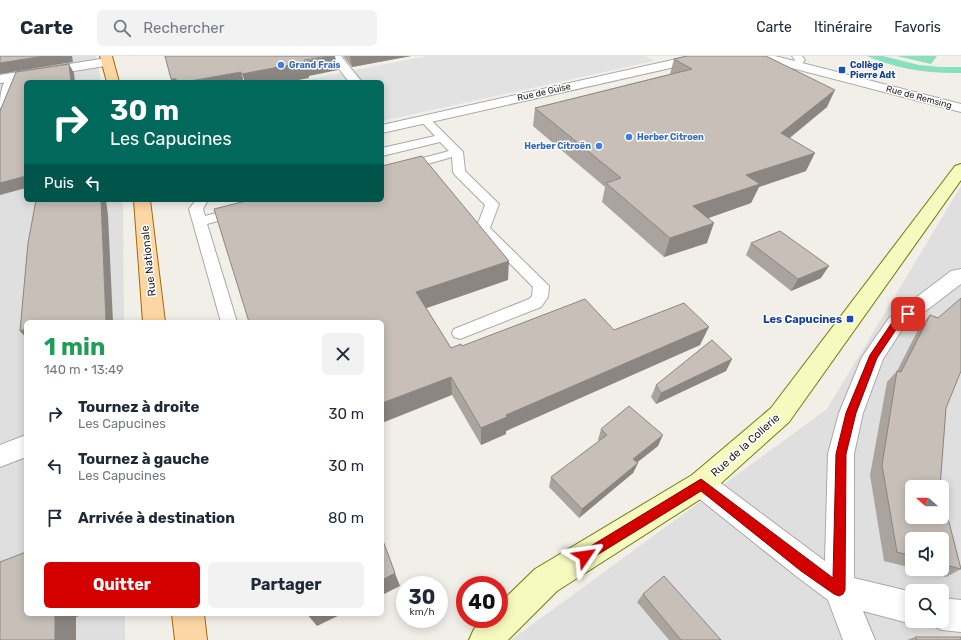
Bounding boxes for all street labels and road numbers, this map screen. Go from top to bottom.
street label: Rue de Guise [516,81,572,103]
street label: Rue de Remsing [885,83,953,111]
street label: Rue Nationale [138,225,159,297]
street label: Rue de la Collerie [708,411,782,480]

